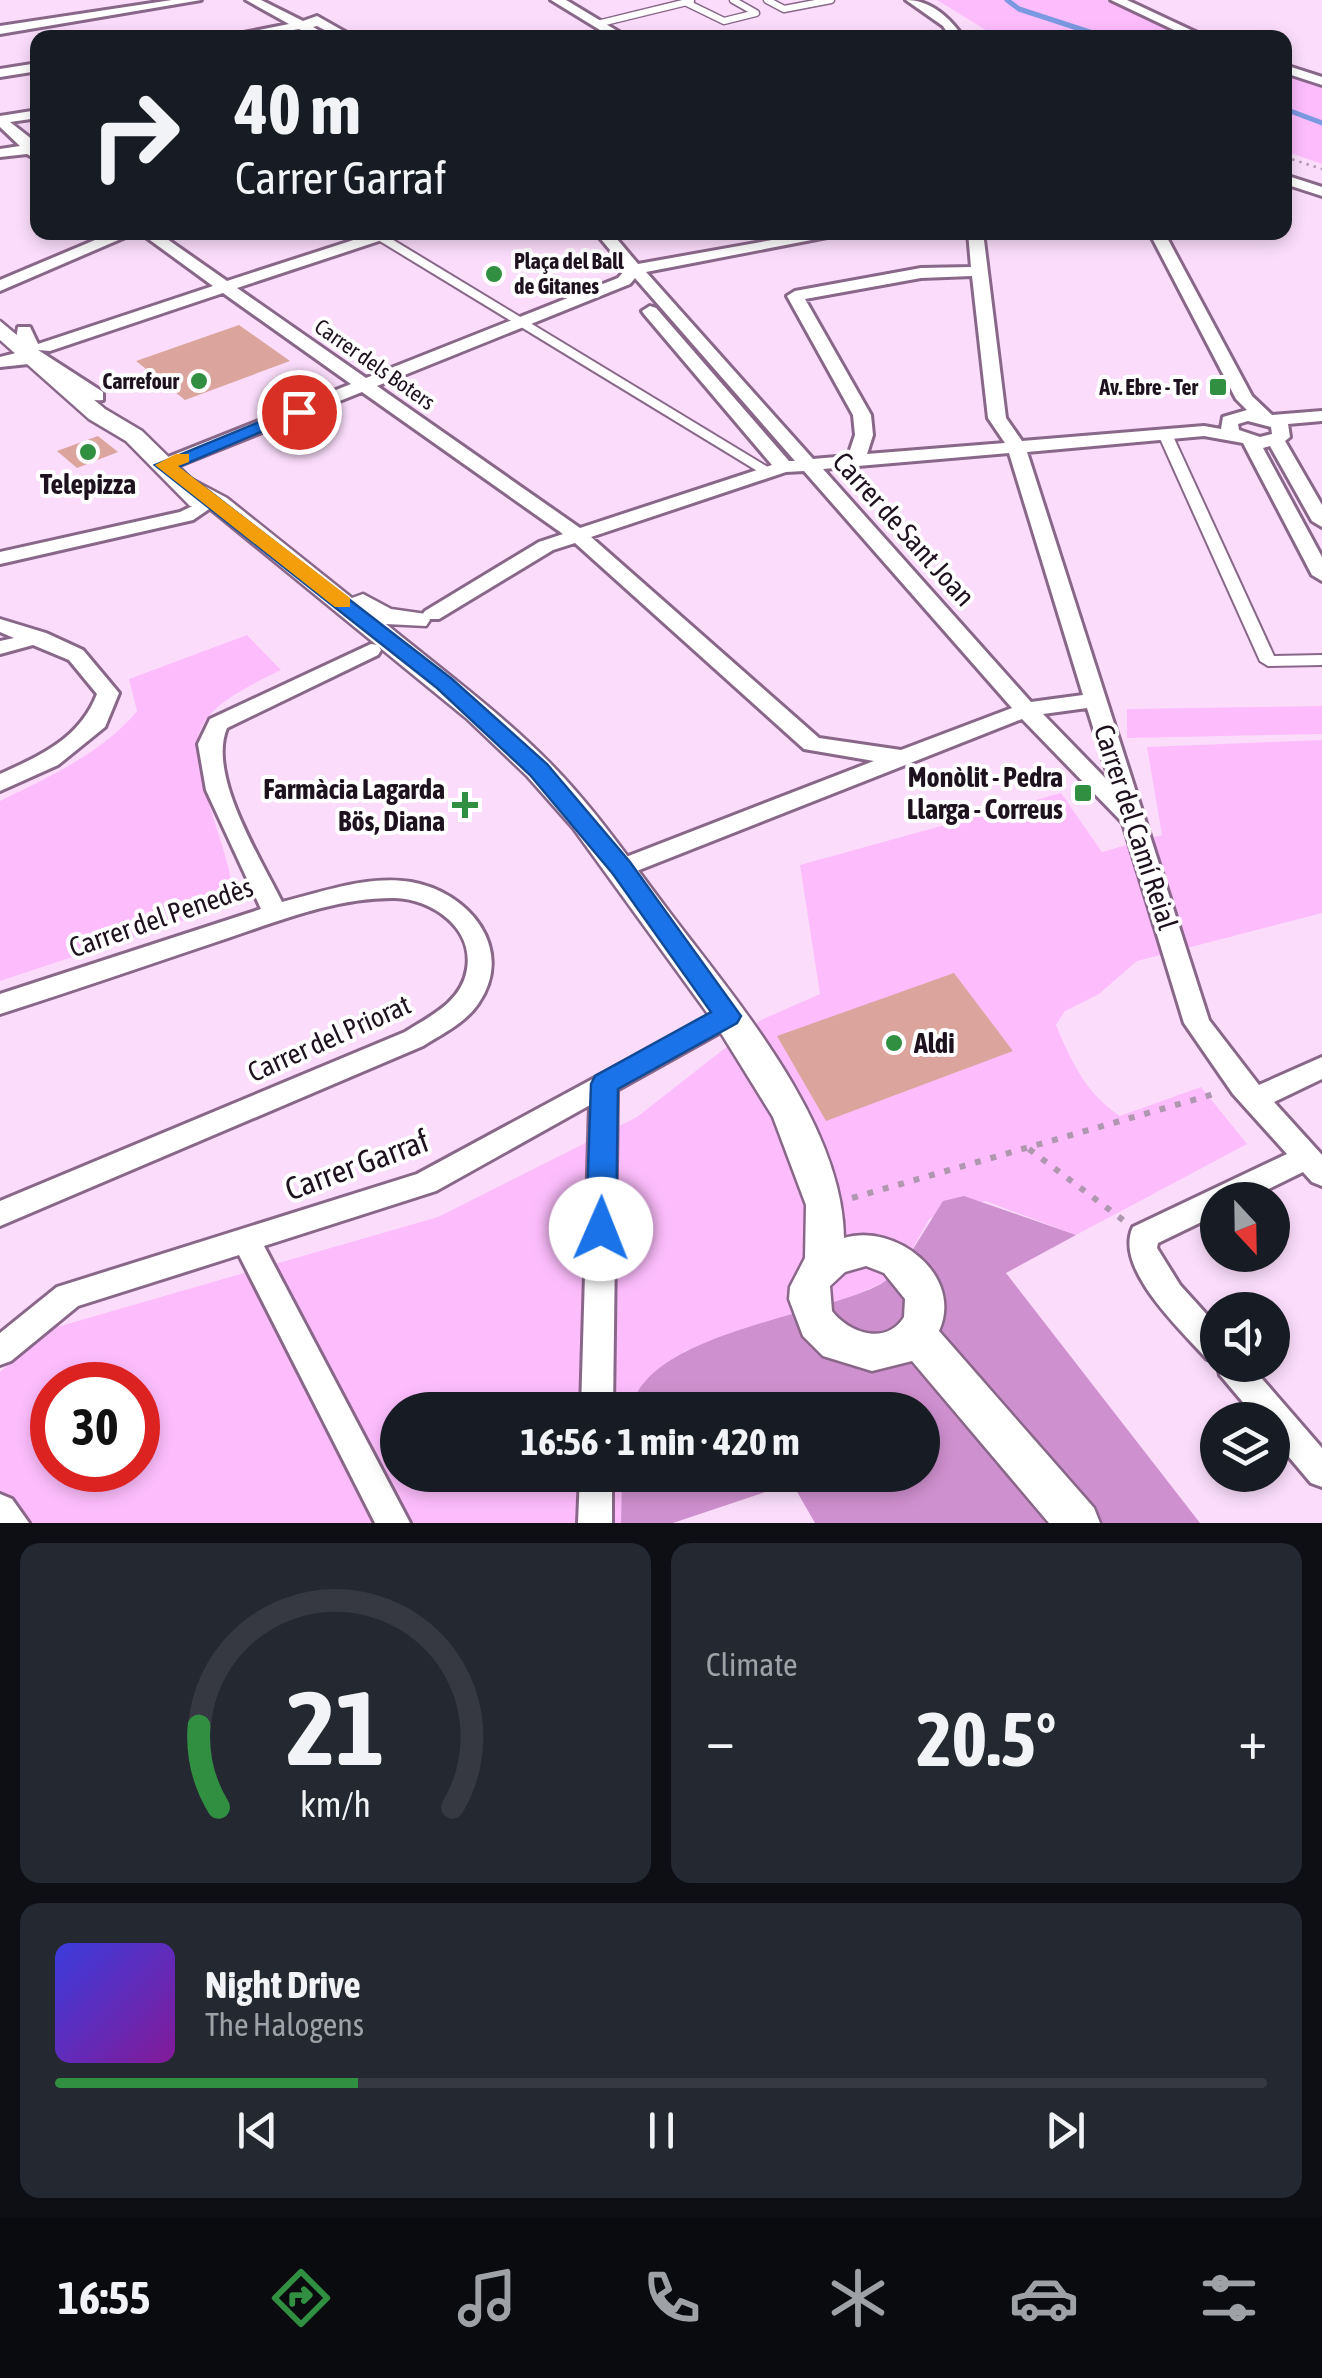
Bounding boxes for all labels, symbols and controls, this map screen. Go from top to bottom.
text: 40 m [235,69,361,149]
icon: right [70,70,200,200]
text: Carrer Garraf [235,152,446,204]
place label: Plaça del Ball de Gitanes [514,248,625,299]
marker: Plaça del Ball de Gitanes [483,263,505,285]
street label: Carrer dels Boters [310,313,440,415]
place label: Carrefour [102,368,179,394]
marker: Carrefour [188,370,210,392]
pin [257,370,342,455]
place label: Av. Ebre - Ter [1098,374,1198,400]
marker: Av. Ebre - Ter [1207,376,1229,398]
icon: arrive [272,385,327,440]
marker: Telepizza [77,441,99,463]
street label: Carrer de Sant Joan [827,446,981,612]
place label: Telepizza [40,468,136,500]
street label: Carrer del Camí Reial [1088,720,1184,934]
place label: Monòlit - Pedra Llarga - Correus [907,761,1063,825]
place label: Farmàcia Lagarda Bös, Diana [263,773,445,837]
marker: Monòlit - Pedra Llarga - Correus [1072,782,1094,804]
marker: Farmàcia Lagarda Bös, Diana [454,794,476,816]
street label: Carrer del Penedès [65,871,257,963]
street label: Carrer del Priorat [243,988,415,1088]
place label: Aldi [913,1027,955,1059]
marker: Aldi [883,1032,905,1054]
street label: Carrer Garraf [280,1121,434,1208]
position arrow [549,1177,653,1281]
north arrow [1200,1182,1290,1272]
map controls [1200,1182,1290,1492]
button: sound [1200,1292,1290,1382]
speed limit sign: 30 [30,1362,160,1492]
button: layers [1200,1402,1290,1492]
text: 16:56 · 1 min · 420 m [520,1420,800,1463]
text: Climate [706,1646,798,1683]
text: 21 [287,1668,384,1787]
text: 20.5° [917,1696,1056,1782]
text: − [706,1708,735,1771]
text: + [1238,1708,1267,1771]
text: km/h [300,1784,371,1825]
text: Night Drive [205,1963,361,2006]
text: The Halogens [205,2006,364,2043]
icon: previous [230,2103,285,2158]
icon: pause [634,2103,689,2158]
icon: next [1038,2103,1093,2158]
icon: directions [266,2263,336,2333]
icon: music [452,2263,522,2333]
icon: phone [637,2263,707,2333]
icon: climate [823,2263,893,2333]
icon: car [1009,2263,1079,2333]
icon: filters [1194,2263,1264,2333]
text: 16:55 [58,2272,150,2324]

